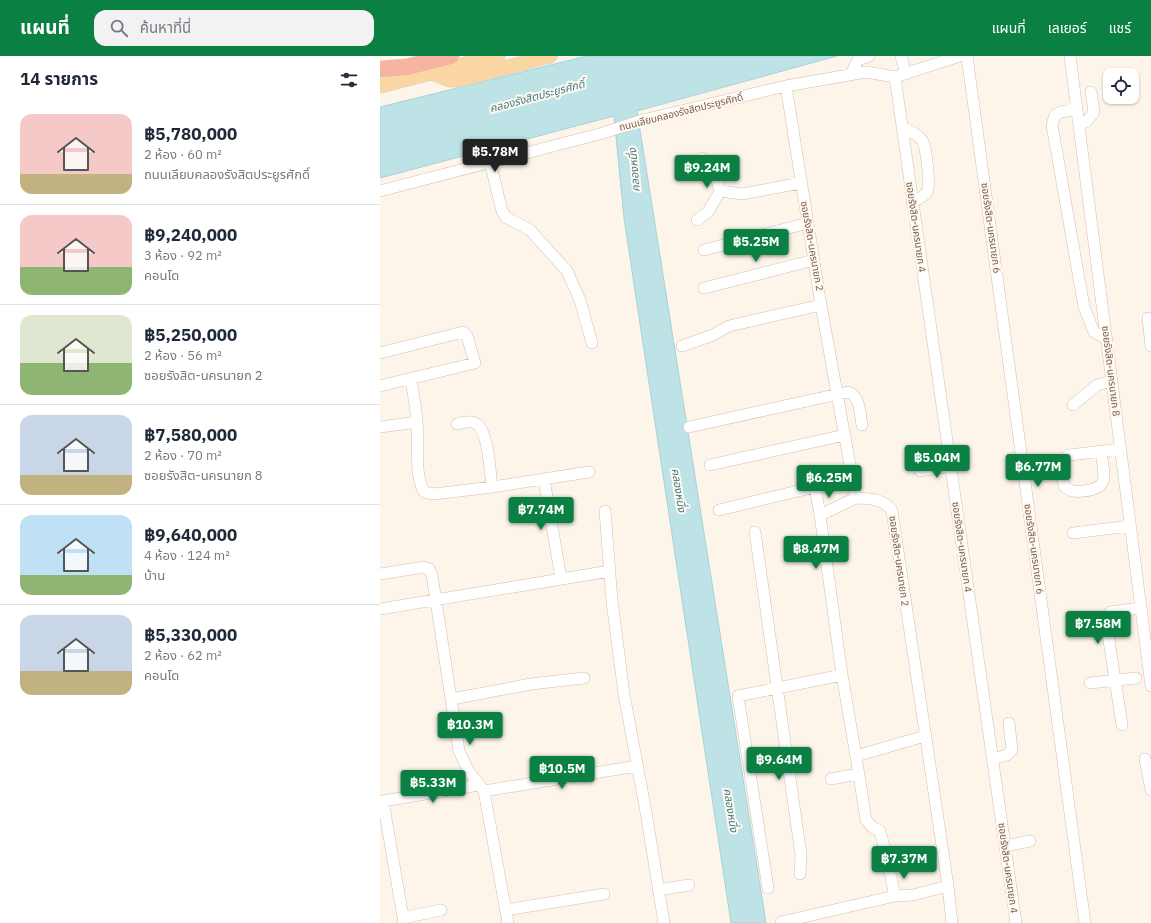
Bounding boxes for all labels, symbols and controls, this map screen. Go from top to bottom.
search box [94,10,374,46]
text: แผนที่ [20,15,70,39]
icon: search [108,17,130,39]
text: ค้นหาที่นี่ [140,18,191,37]
text: แผนที่ [992,19,1026,37]
text: เลเยอร์ [1048,19,1087,37]
text: แชร์ [1109,19,1131,37]
text: 14 รายการ [20,68,98,90]
map controls [1103,68,1139,104]
button: locate [1103,68,1139,104]
icon: filters [338,69,360,91]
water label: คลองรังสิตประยูรศักดิ์ [488,76,589,115]
street label: ถนนเลียบคลองรังสิตประยูรศักดิ์ [617,90,745,134]
text: ฿5,780,000 [144,123,237,145]
icon: home [52,130,100,178]
pin: ฿5.78M [462,139,528,173]
text: ฿5.78M [472,143,518,160]
text: 2 ห้อง · 60 m² [144,146,222,163]
water label: คลองหนึ่ง [624,146,643,193]
pin: ฿9.24M [674,155,740,189]
text: ฿9.24M [684,159,730,176]
text: ถนนเลียบคลองรังสิตประยูรศักดิ์ [144,166,310,183]
street label: ซอยรังสิต-นครนายก 4 [903,181,929,273]
street label: ซอยรังสิต-นครนายก 6 [978,182,1004,274]
street label: ซอยรังสิต-นครนายก 2 [798,200,826,292]
text: ฿9,240,000 [144,224,237,246]
pin: ฿5.25M [723,229,789,263]
icon: home [52,231,100,279]
text: ฿5.25M [733,233,779,250]
text: 3 ห้อง · 92 m² [144,247,222,264]
text: คอนโด [144,267,179,284]
text: ฿5,250,000 [144,324,237,346]
street label: ซอยรังสิต-นครนายก 8 [1099,325,1123,417]
icon: home [52,331,100,379]
text: 2 ห้อง · 56 m² [144,347,222,364]
text: ซอยรังสิต-นครนายก 2 [144,367,263,384]
text: ฿7,580,000 [144,424,237,446]
icon: home [52,431,100,479]
pin: ฿5.04M [904,445,970,479]
text: 2 ห้อง · 70 m² [144,447,222,464]
text: ฿5.04M [914,449,960,466]
pin: ฿6.77M [1005,454,1071,488]
text: ฿6.77M [1015,458,1061,475]
pin: ฿6.25M [796,465,862,499]
text: ซอยรังสิต-นครนายก 8 [144,467,263,484]
water label: คลองหนึ่ง [669,467,691,514]
text: ฿6.25M [806,469,852,486]
pin: ฿7.74M [508,497,574,531]
text: ฿7.74M [518,501,564,518]
street label: ซอยรังสิต-นครนายก 4 [949,501,975,593]
street label: ซอยรังสิต-นครนายก 6 [1021,503,1047,595]
street label: ซอยรังสิต-นครนายก 2 [886,515,912,607]
text: ฿9,640,000 [144,524,237,546]
icon: home [52,531,100,579]
pin: ฿8.47M [783,536,849,570]
text: ฿8.47M [793,540,839,557]
text: 4 ห้อง · 124 m² [144,547,230,564]
text: บ้าน [144,567,165,584]
pin: ฿7.58M [1065,611,1131,645]
text: ฿7.58M [1075,615,1121,632]
text: ฿5,330,000 [144,624,237,646]
icon: home [52,631,100,679]
text: 2 ห้อง · 62 m² [144,647,222,664]
text: คอนโด [144,667,179,684]
pin: ฿10.3M [437,712,503,746]
text: ฿10.3M [447,716,493,733]
pin: ฿9.64M [746,747,812,781]
text: ฿9.64M [756,751,802,768]
pin: ฿10.5M [529,756,595,790]
text: ฿10.5M [539,760,585,777]
pin: ฿5.33M [400,770,466,804]
text: ฿5.33M [410,774,456,791]
water label: คลองหนึ่ง [721,787,743,834]
street label: ซอยรังสิต-นครนายก 4 [995,822,1021,914]
pin: ฿7.37M [871,846,937,880]
text: ฿7.37M [881,850,927,867]

